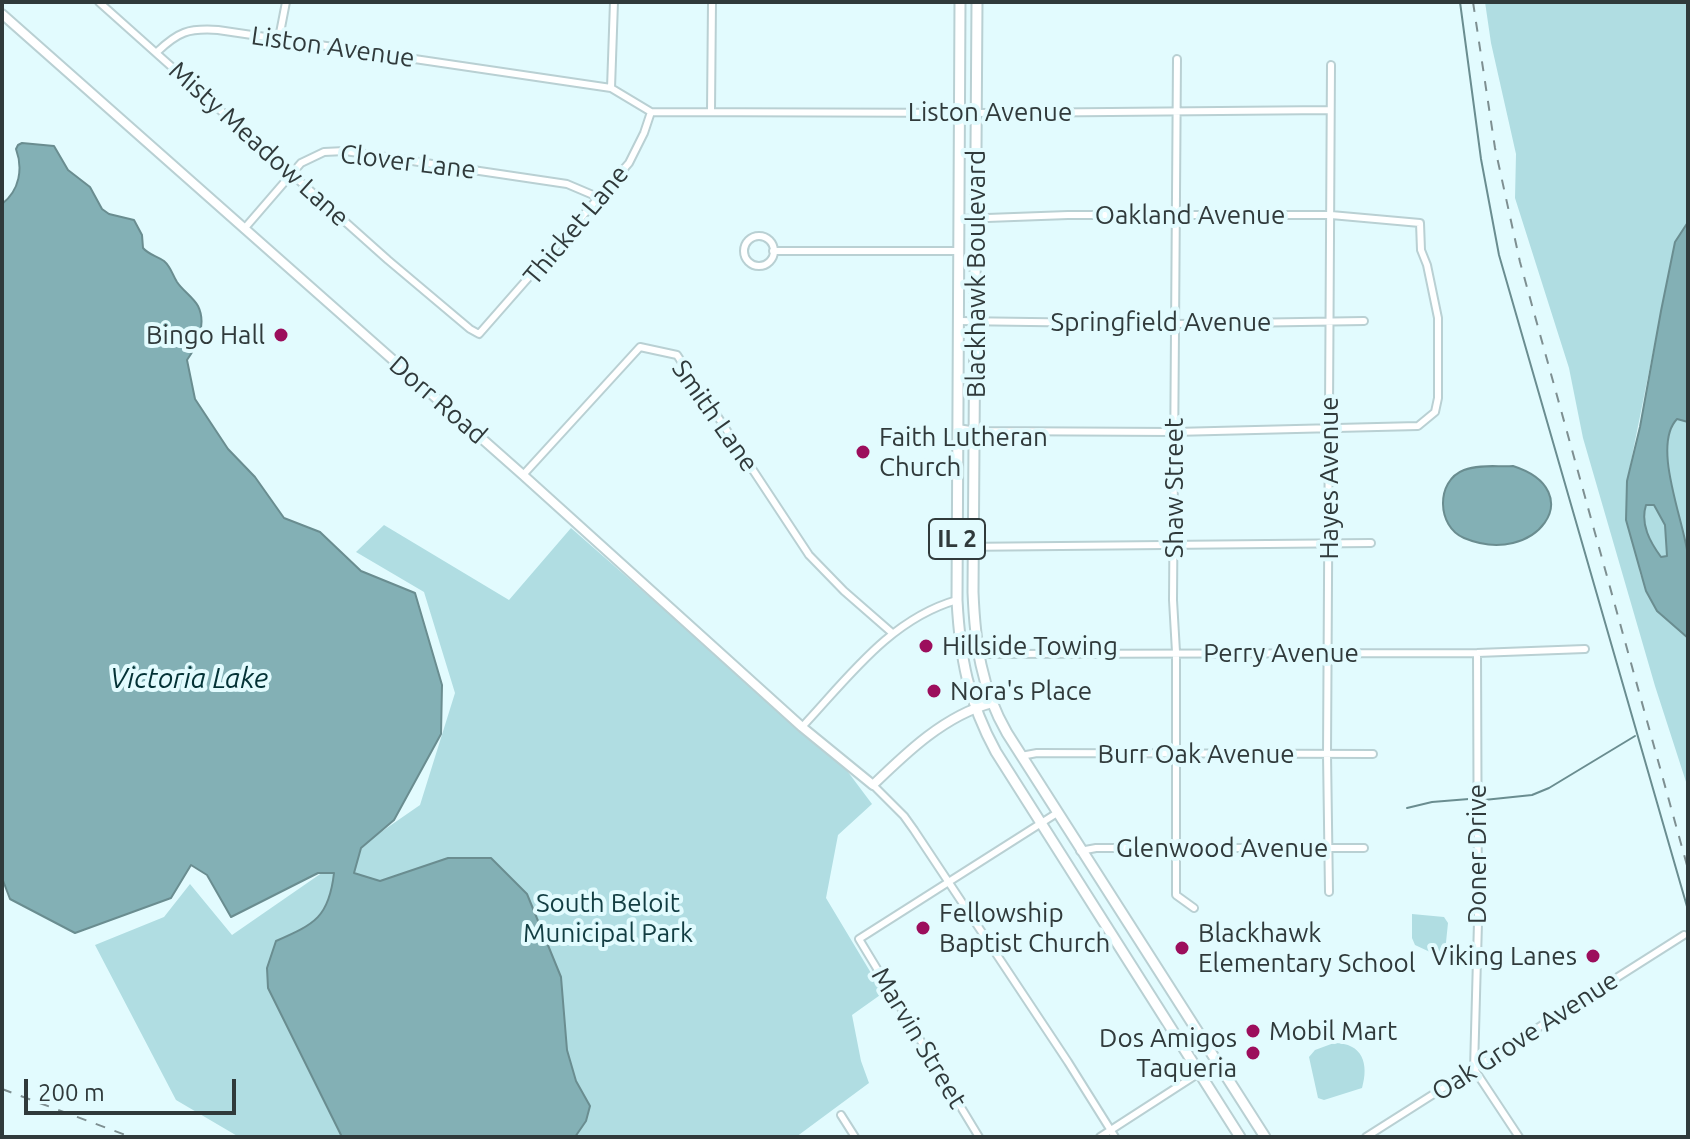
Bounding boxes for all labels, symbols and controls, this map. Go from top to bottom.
street label: Liston Avenue [249,20,417,74]
street label: Misty Meadow Lane [163,55,355,233]
street label: Liston Avenue [908,96,1072,128]
street label: Clover Lane [338,138,478,186]
street label: Blackhawk Boulevard [960,150,992,398]
street label: Thicket Lane [517,159,635,291]
street label: Oakland Avenue [1095,199,1285,231]
street label: Springfield Avenue [1051,306,1271,338]
place label: Bingo Hall [146,319,265,351]
marker: Bingo Hall [272,326,290,344]
street label: Dorr Road [383,349,493,451]
street label: Smith Lane [665,354,765,478]
street label: Hayes Avenue [1313,396,1345,560]
street label: Shaw Street [1158,418,1190,558]
place label: Faith Lutheran Church [879,421,1048,482]
marker: Faith Lutheran Church [854,443,872,461]
road number: IL 2 [929,519,985,559]
place label: Hillside Towing [942,630,1118,662]
marker: Hillside Towing [917,637,935,655]
street label: Perry Avenue [1203,637,1359,669]
water label: Victoria Lake [110,662,268,696]
place label: Nora's Place [950,675,1092,707]
marker: Nora's Place [925,682,943,700]
street label: Burr Oak Avenue [1097,738,1295,770]
street label: Doner Drive [1461,784,1493,924]
street label: Glenwood Avenue [1116,832,1328,864]
park label: South Beloit Municipal Park [523,887,693,948]
place label: Fellowship Baptist Church [939,897,1110,958]
place label: Blackhawk Elementary School [1198,917,1416,978]
marker: Fellowship Baptist Church [914,919,932,937]
marker: Blackhawk Elementary School [1173,939,1191,957]
place label: Viking Lanes [1431,940,1577,972]
marker: Viking Lanes [1584,947,1602,965]
street label: Marvin Street [865,962,973,1114]
street label: Oak Grove Avenue [1426,964,1624,1108]
place label: Mobil Mart [1269,1015,1397,1047]
place label: Dos Amigos Taqueria [1099,1022,1237,1084]
marker: Mobil Mart [1244,1022,1262,1040]
marker: Dos Amigos Taqueria [1244,1044,1262,1062]
scale bar [28,1063,240,1113]
text: 200 m [38,1079,105,1106]

